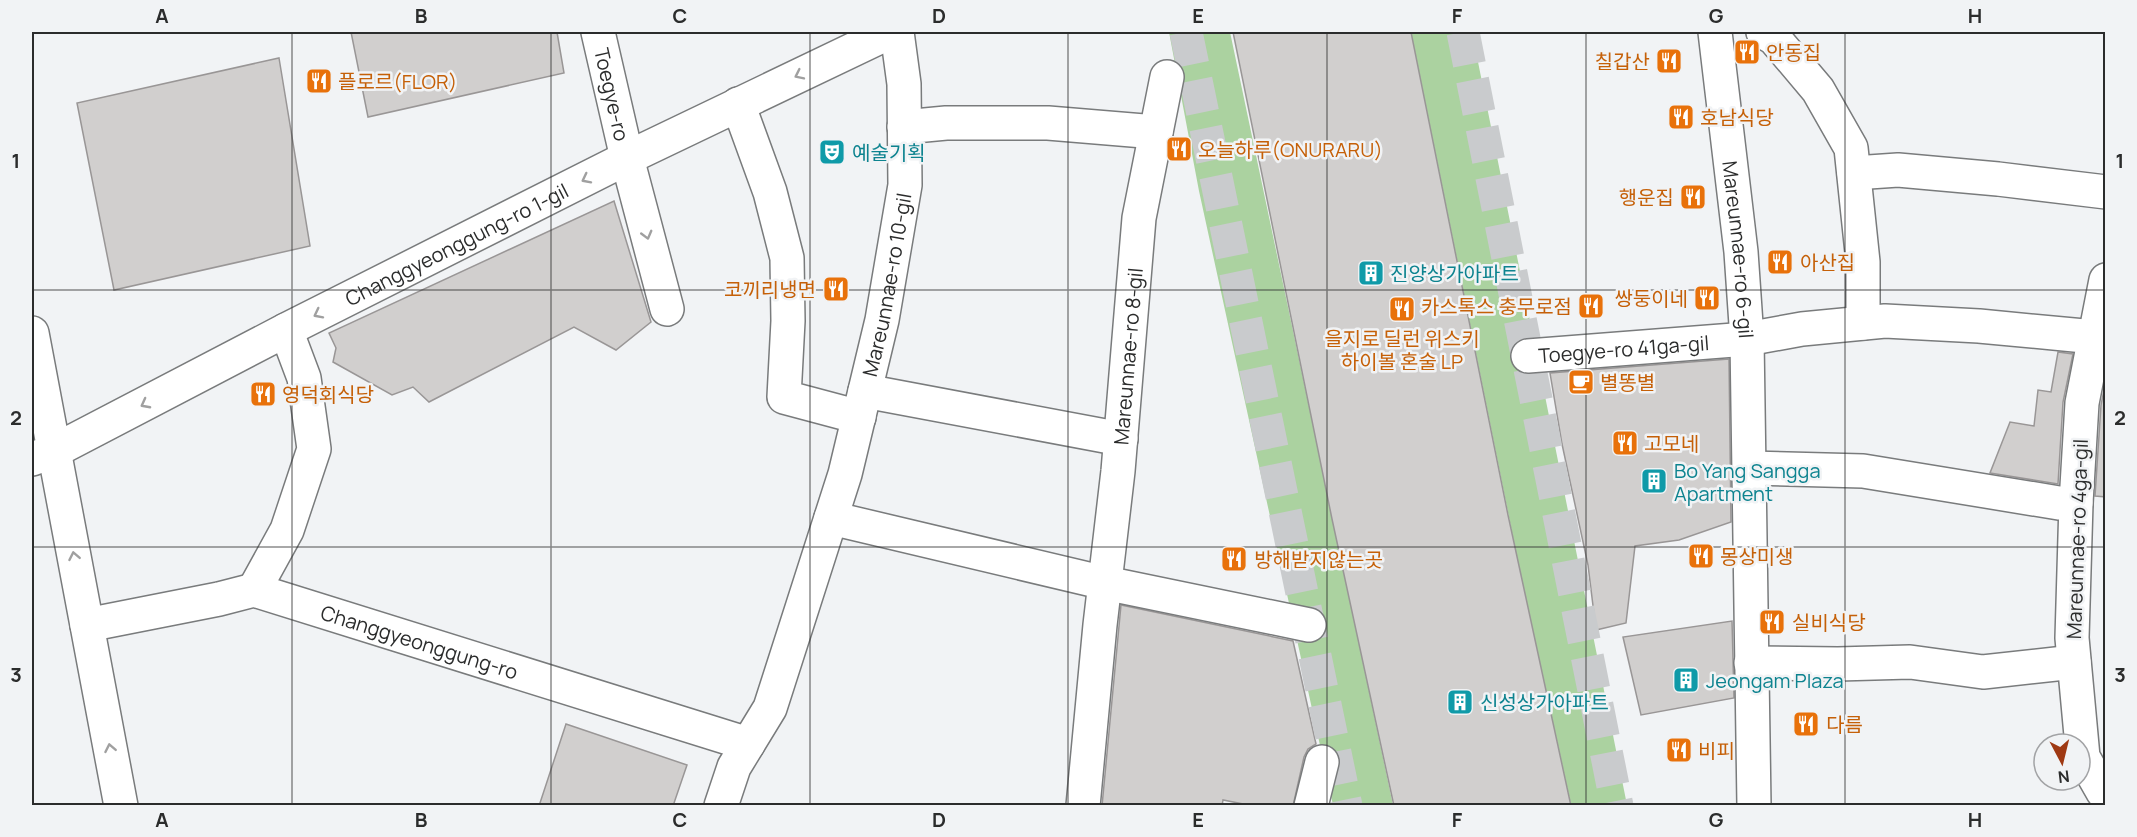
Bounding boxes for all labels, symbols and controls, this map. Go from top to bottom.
text: A [155,2,169,29]
text: B [415,2,428,29]
text: C [673,2,687,29]
text: D [932,2,946,29]
text: E [1192,2,1204,29]
text: F [1452,2,1463,29]
text: G [1709,2,1724,29]
text: H [1968,2,1982,29]
restaurant icon: 안동집 [1732,37,1762,67]
place label: 안동집 [1766,39,1821,66]
street label: Toegye-ro [589,45,636,144]
restaurant icon: 칠갑산 [1654,46,1684,76]
place label: 칠갑산 [1595,48,1650,75]
restaurant icon: 플로르(FLOR) [304,66,334,96]
place label: 플로르(FLOR) [338,68,457,95]
one-way arrow [795,68,806,79]
restaurant icon: 호남식당 [1666,102,1696,132]
place label: 호남식당 [1700,104,1774,131]
restaurant icon: 오늘하루(ONURARU) [1164,134,1194,164]
place label: 오늘하루(ONURARU) [1198,136,1383,163]
theatre icon: 예술기획 [817,137,847,167]
place label: 예술기획 [852,139,926,166]
text: 1 [12,147,20,174]
text: 1 [2116,147,2124,174]
street label: Mareunnae-ro 6-gil [1717,159,1760,339]
one-way arrow [581,171,592,183]
street label: Changgyeonggung-ro 1-gil [340,176,573,312]
restaurant icon: 행운집 [1678,182,1708,212]
place label: 행운집 [1619,184,1674,211]
street label: Mareunnae-ro 10-gil [855,191,917,379]
one-way arrow [640,230,653,240]
restaurant icon: 아산집 [1765,247,1795,277]
place label: 아산집 [1800,249,1855,276]
building icon: 진양상가아파트 [1356,258,1386,288]
place label: 진양상가아파트 [1390,260,1519,287]
street label: Mareunnae-ro 8-gil [1107,267,1148,446]
restaurant icon: 코끼리냉면 [821,274,851,304]
place label: 코끼리냉면 [724,276,816,303]
restaurant icon: 쌍둥이네 [1692,283,1722,313]
place label: 쌍둥이네 [1614,285,1688,312]
restaurant icon: 카스톡스 충무로점 [1576,291,1606,321]
place label: 카스톡스 충무로점 [1421,293,1572,320]
restaurant icon: 을지로 딜런 위스키 하이볼 혼술 LP [1387,294,1417,324]
one-way arrow [314,307,325,318]
place label: 을지로 딜런 위스키 하이볼 혼술 LP [1324,325,1480,375]
street label: Toegye-ro 41ga-gil [1537,328,1710,369]
cafe icon: 별똥별 [1566,367,1596,397]
place label: 별똥별 [1600,369,1655,396]
restaurant icon: 영덕회식당 [248,379,278,409]
place label: 영덕회식당 [282,381,374,408]
one-way arrow [141,397,152,408]
text: 2 [10,404,22,431]
text: 2 [2114,404,2126,431]
restaurant icon: 고모네 [1610,428,1640,458]
place label: 고모네 [1644,430,1699,457]
street label: Mareunnae-ro 4ga-gil [2060,438,2094,640]
place label: Bo Yang Sangga Apartment [1674,457,1821,507]
building icon: Bo Yang Sangga Apartment [1639,466,1669,496]
restaurant icon: 몽상미생 [1686,541,1716,571]
place label: 몽상미생 [1720,543,1794,570]
restaurant icon: 방해받지않는곳 [1219,544,1249,574]
place label: 방해받지않는곳 [1254,546,1383,573]
one-way arrow [68,552,81,562]
street label: Changgyeonggung-ro [318,598,522,685]
restaurant icon: 실비식당 [1757,607,1787,637]
place label: 실비식당 [1792,609,1866,636]
text: 3 [10,661,22,688]
text: 3 [2114,661,2126,688]
building icon: Jeongam Plaza [1671,665,1701,695]
place label: Jeongam Plaza [1706,667,1844,694]
building icon: 신성상가아파트 [1445,687,1475,717]
place label: 신성상가아파트 [1480,689,1609,716]
restaurant icon: 다름 [1791,709,1821,739]
place label: 다름 [1826,711,1863,738]
north arrow [2032,732,2092,792]
restaurant icon: 비피 [1664,735,1694,765]
place label: 비피 [1698,737,1735,764]
one-way arrow [104,743,117,753]
text: N [2057,765,2071,789]
text: A [155,806,169,833]
text: B [415,806,428,833]
text: C [673,806,687,833]
text: D [932,806,946,833]
text: E [1192,806,1204,833]
text: F [1452,806,1463,833]
text: G [1709,806,1724,833]
text: H [1968,806,1982,833]

